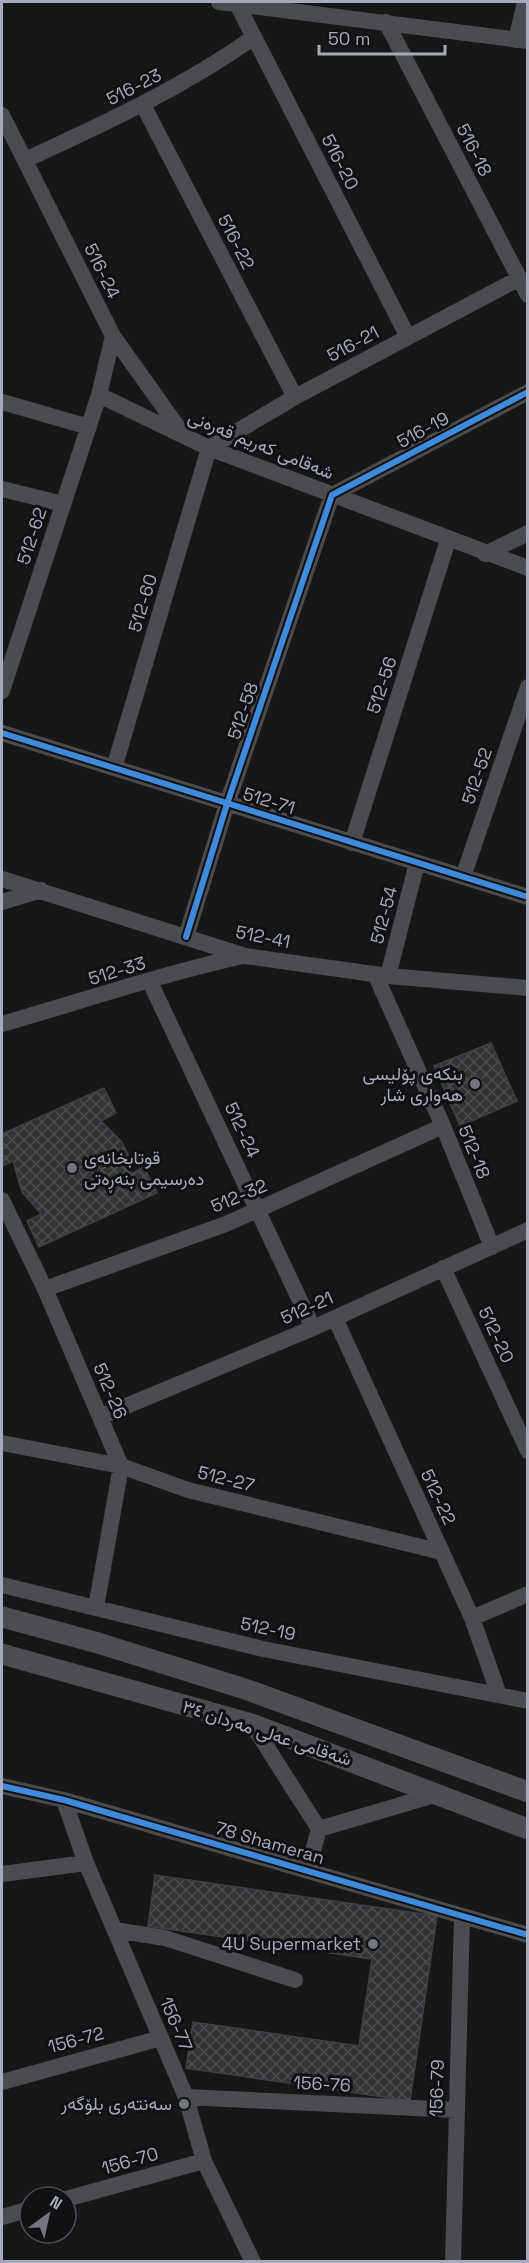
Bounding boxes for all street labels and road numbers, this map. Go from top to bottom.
street label: 516-23 [102,63,165,110]
street label: 516-18 [451,120,497,180]
street label: 516-20 [317,130,364,194]
street label: 516-22 [213,210,260,273]
street label: 516-24 [79,239,126,302]
street label: 516-21 [323,320,383,367]
street label: شەقامی کەریم قەرەنی [184,405,338,485]
street label: 516-19 [393,406,453,453]
street label: 512-62 [12,504,52,567]
street label: 512-60 [123,571,162,635]
street label: 512-56 [362,653,402,716]
street label: 512-58 [222,679,263,742]
street label: 512-52 [456,744,497,807]
street label: 512-71 [240,782,298,819]
street label: 512-54 [365,883,402,946]
street label: 512-41 [234,920,292,953]
street label: 512-33 [85,951,148,990]
street label: 512-24 [220,1098,265,1161]
street label: 512-18 [453,1122,496,1182]
street label: 512-32 [207,1173,270,1218]
street label: 512-21 [277,1286,337,1329]
street label: 512-20 [473,1303,519,1367]
street label: 512-26 [88,1359,133,1422]
street label: 512-27 [195,1460,257,1497]
street label: 512-22 [416,1465,461,1528]
street label: 512-19 [239,1611,298,1646]
street label: شەقامی عەلی مەردان ٣٤ [180,1694,355,1771]
street label: 78 Shameran [213,1816,327,1869]
street label: 156-77 [155,1993,198,2054]
street label: 156-72 [45,2021,107,2058]
street label: 156-79 [424,2059,449,2117]
street label: 156-76 [293,2071,351,2096]
street label: 156-70 [99,2141,161,2180]

